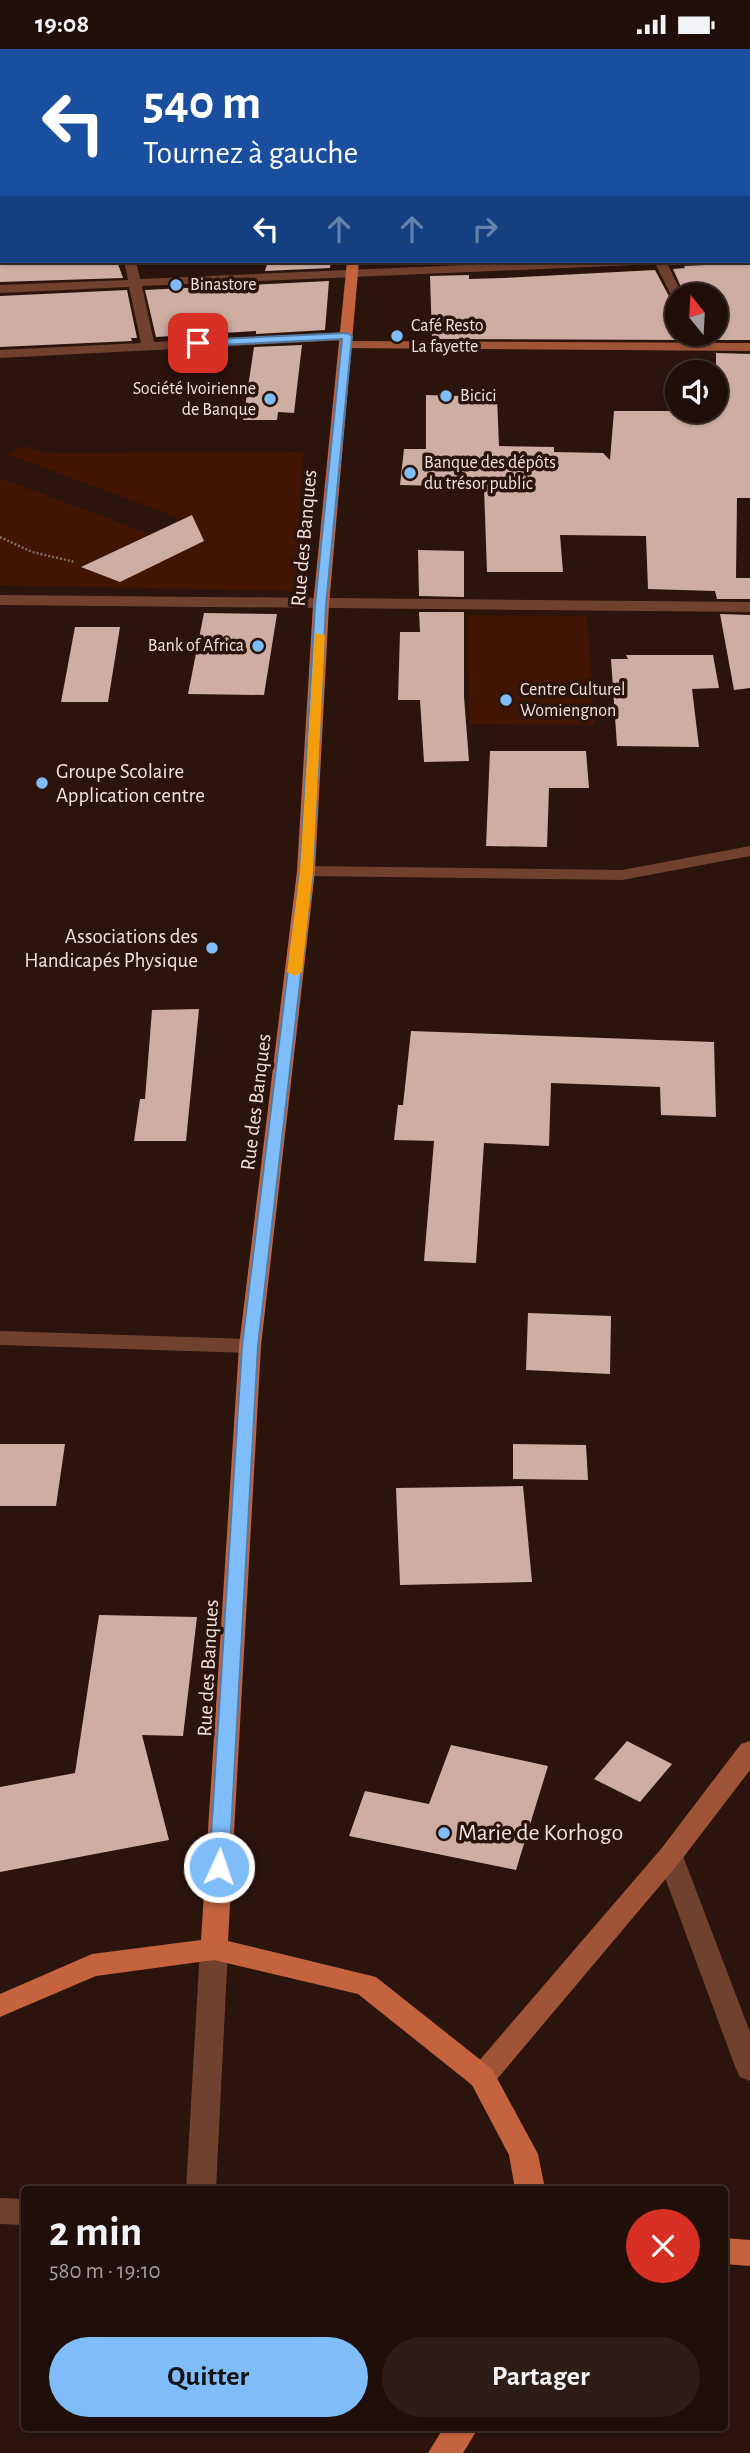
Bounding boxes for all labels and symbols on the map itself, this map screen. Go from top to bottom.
place label: Binastore [190,276,257,294]
marker: Binastore [168,277,184,293]
north arrow [665,283,728,347]
pin [168,313,228,373]
place label: Café Resto La fayette [411,317,484,356]
marker: Café Resto La fayette [389,328,405,344]
place label: Société Ivoirienne de Banque [133,380,256,419]
place label: Bicici [460,387,497,405]
marker: Bicici [438,388,454,404]
marker: Société Ivoirienne de Banque [262,391,278,407]
place label: Banque des dépôts du trésor public [424,454,556,493]
marker: Banque des dépôts du trésor public [402,465,418,481]
street label: Rue des Banques [288,469,320,607]
place label: Bank of Africa [148,637,244,655]
marker: Bank of Africa [250,638,266,654]
place label: Centre Culturel Womiengnon [520,681,625,720]
marker: Centre Culturel Womiengnon [498,692,514,708]
place label: Groupe Scolaire Application centre [56,761,205,806]
marker: Groupe Scolaire Application centre [34,775,50,791]
place label: Associations des Handicapés Physique [24,926,198,971]
marker: Associations des Handicapés Physique [204,940,220,956]
street label: Rue des Banques [237,1033,275,1171]
street label: Rue des Banques [194,1599,222,1737]
place label: Marie de Korhogo [458,1821,623,1845]
marker: Marie de Korhogo [436,1825,452,1841]
position arrow [182,1830,256,1904]

